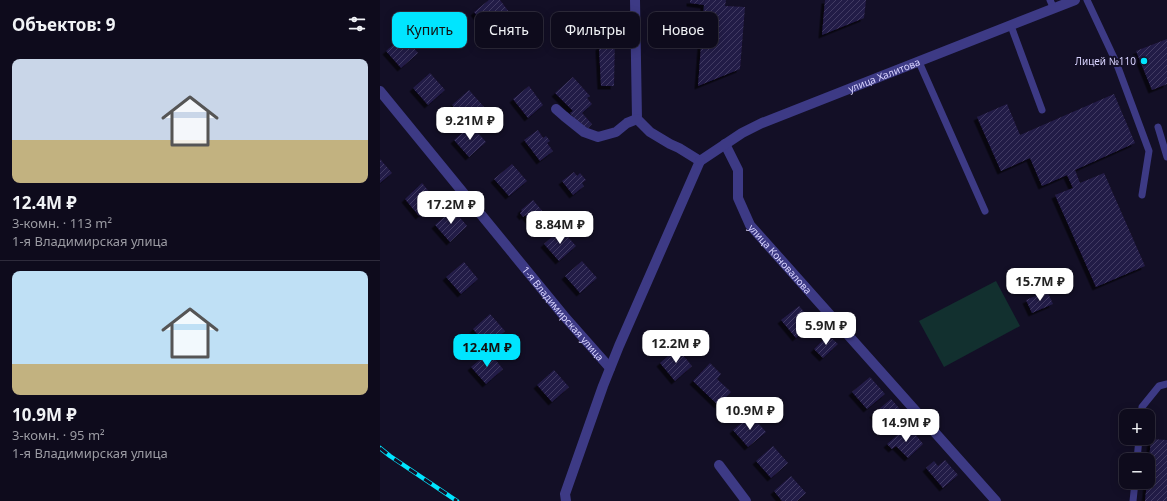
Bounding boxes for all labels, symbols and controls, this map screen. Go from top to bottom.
chip: Купить [392,12,467,48]
chip: Снять [475,12,543,48]
chip: Фильтры [551,12,640,48]
chip: Новое [648,12,718,48]
text: Объектов: 9 [12,13,115,36]
icon: filters [346,13,368,35]
place label: Лицей №110 [1075,54,1136,68]
street label: улица Халитова [846,55,922,95]
marker: Лицей №110 [1139,56,1149,66]
icon: home [154,85,226,157]
pin: 9.21M ₽ [433,107,507,141]
text: 9.21M ₽ [445,111,495,129]
text: 12.4M ₽ [12,191,77,214]
pin: 17.2M ₽ [414,191,488,225]
text: 17.2M ₽ [426,195,476,213]
pin: 8.84M ₽ [523,211,597,245]
text: 3-комн. · 113 m² [12,214,112,232]
text: 8.84M ₽ [535,215,585,233]
street label: улица Коновалова [745,221,815,297]
text: 1-я Владимирская улица [12,232,168,250]
street label: 1-я Владимирская улица [519,263,607,364]
pin: 15.7M ₽ [1003,268,1077,302]
text: 15.7M ₽ [1015,272,1065,290]
icon: home [154,297,226,369]
pin: 5.9M ₽ [793,312,859,346]
text: 5.9M ₽ [805,316,847,334]
pin: 12.2M ₽ [639,330,713,364]
pin: 12.4M ₽ [450,334,524,368]
text: 12.2M ₽ [651,334,701,352]
text: 12.4M ₽ [462,338,512,356]
pin: 10.9M ₽ [713,397,787,431]
text: 10.9M ₽ [725,401,775,419]
text: 10.9M ₽ [12,403,77,426]
pin: 14.9M ₽ [869,409,943,443]
map controls [1119,409,1155,489]
button: + [1119,409,1155,445]
text: 14.9M ₽ [881,413,931,431]
text: 3-комн. · 95 m² [12,426,105,444]
text: 1-я Владимирская улица [12,444,168,462]
button: − [1119,453,1155,489]

